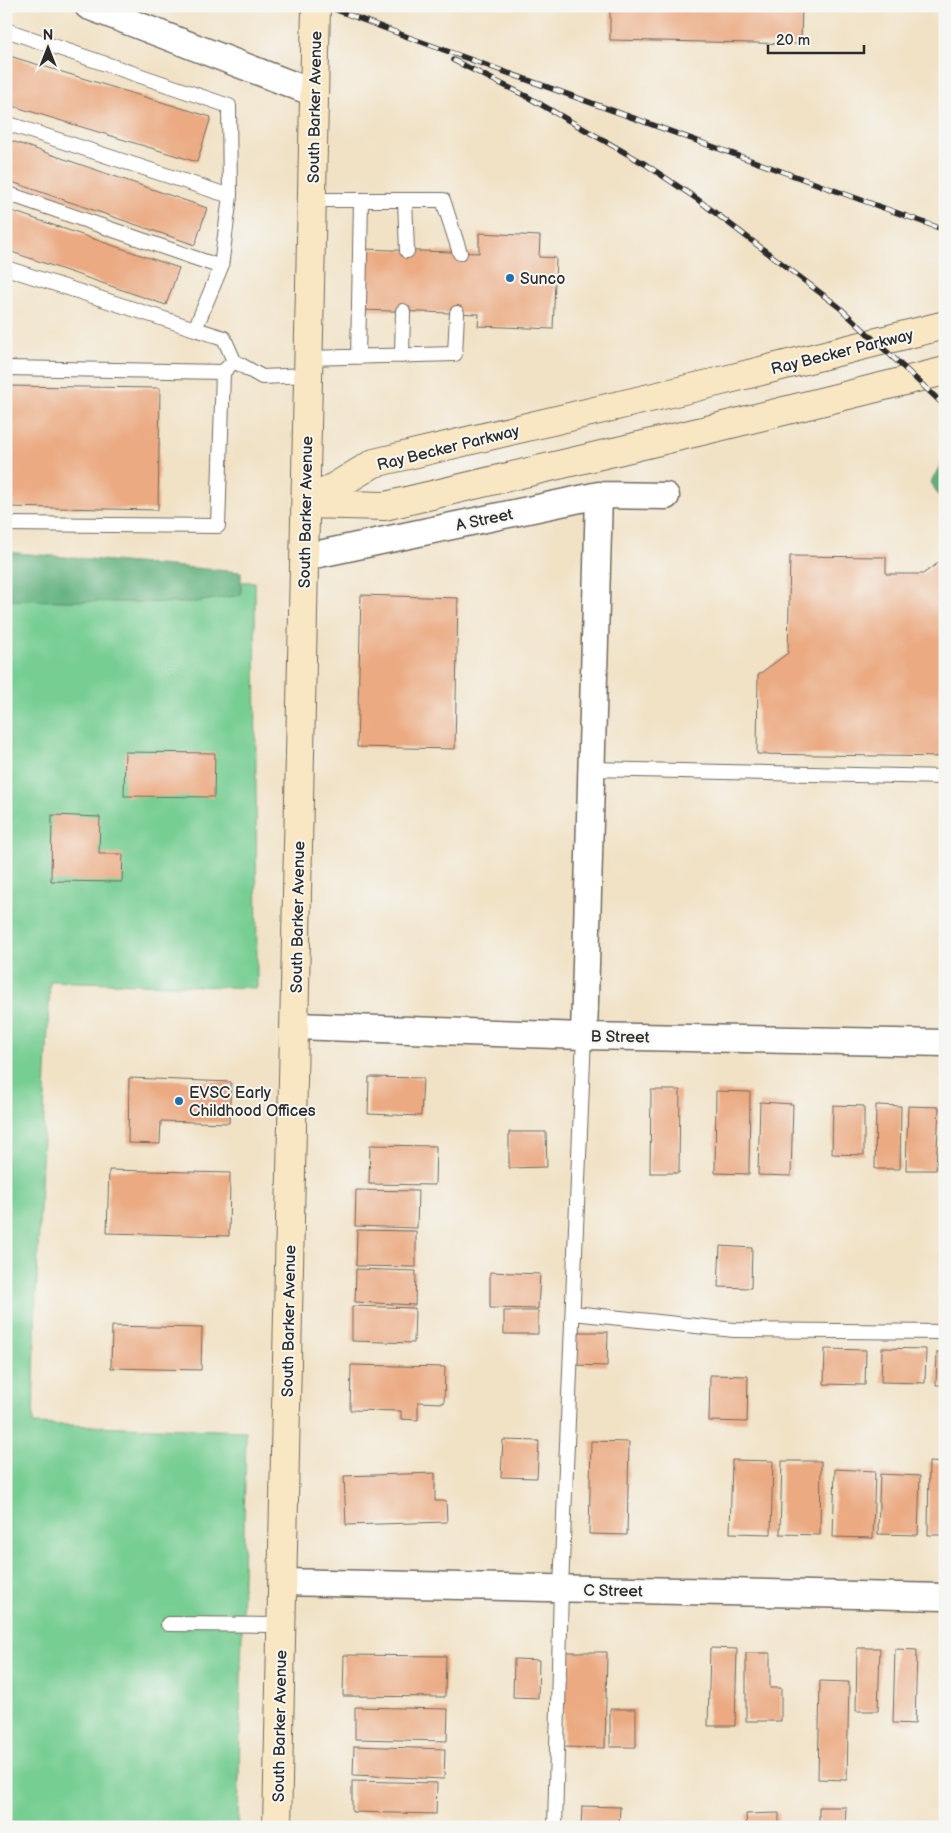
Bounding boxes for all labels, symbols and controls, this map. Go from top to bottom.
north arrow [22,22,72,72]
scale bar [768,22,865,54]
text: N [43,27,53,44]
street label: South Barker Avenue [305,30,326,183]
text: 20 m [776,31,810,50]
place label: Sunco [520,270,565,289]
marker: Sunco [504,272,516,284]
street label: Ray Becker Parkway [769,325,916,379]
street label: Ray Becker Parkway [375,421,522,475]
street label: South Barker Avenue [296,435,317,588]
street label: A Street [454,505,515,536]
street label: South Barker Avenue [288,840,309,993]
street label: B Street [590,1027,650,1048]
place label: EVSC Early Childhood Offices [189,1084,316,1121]
marker: EVSC Early Childhood Offices [173,1095,185,1107]
street label: South Barker Avenue [279,1244,300,1397]
street label: C Street [583,1581,643,1602]
street label: South Barker Avenue [270,1649,291,1802]

